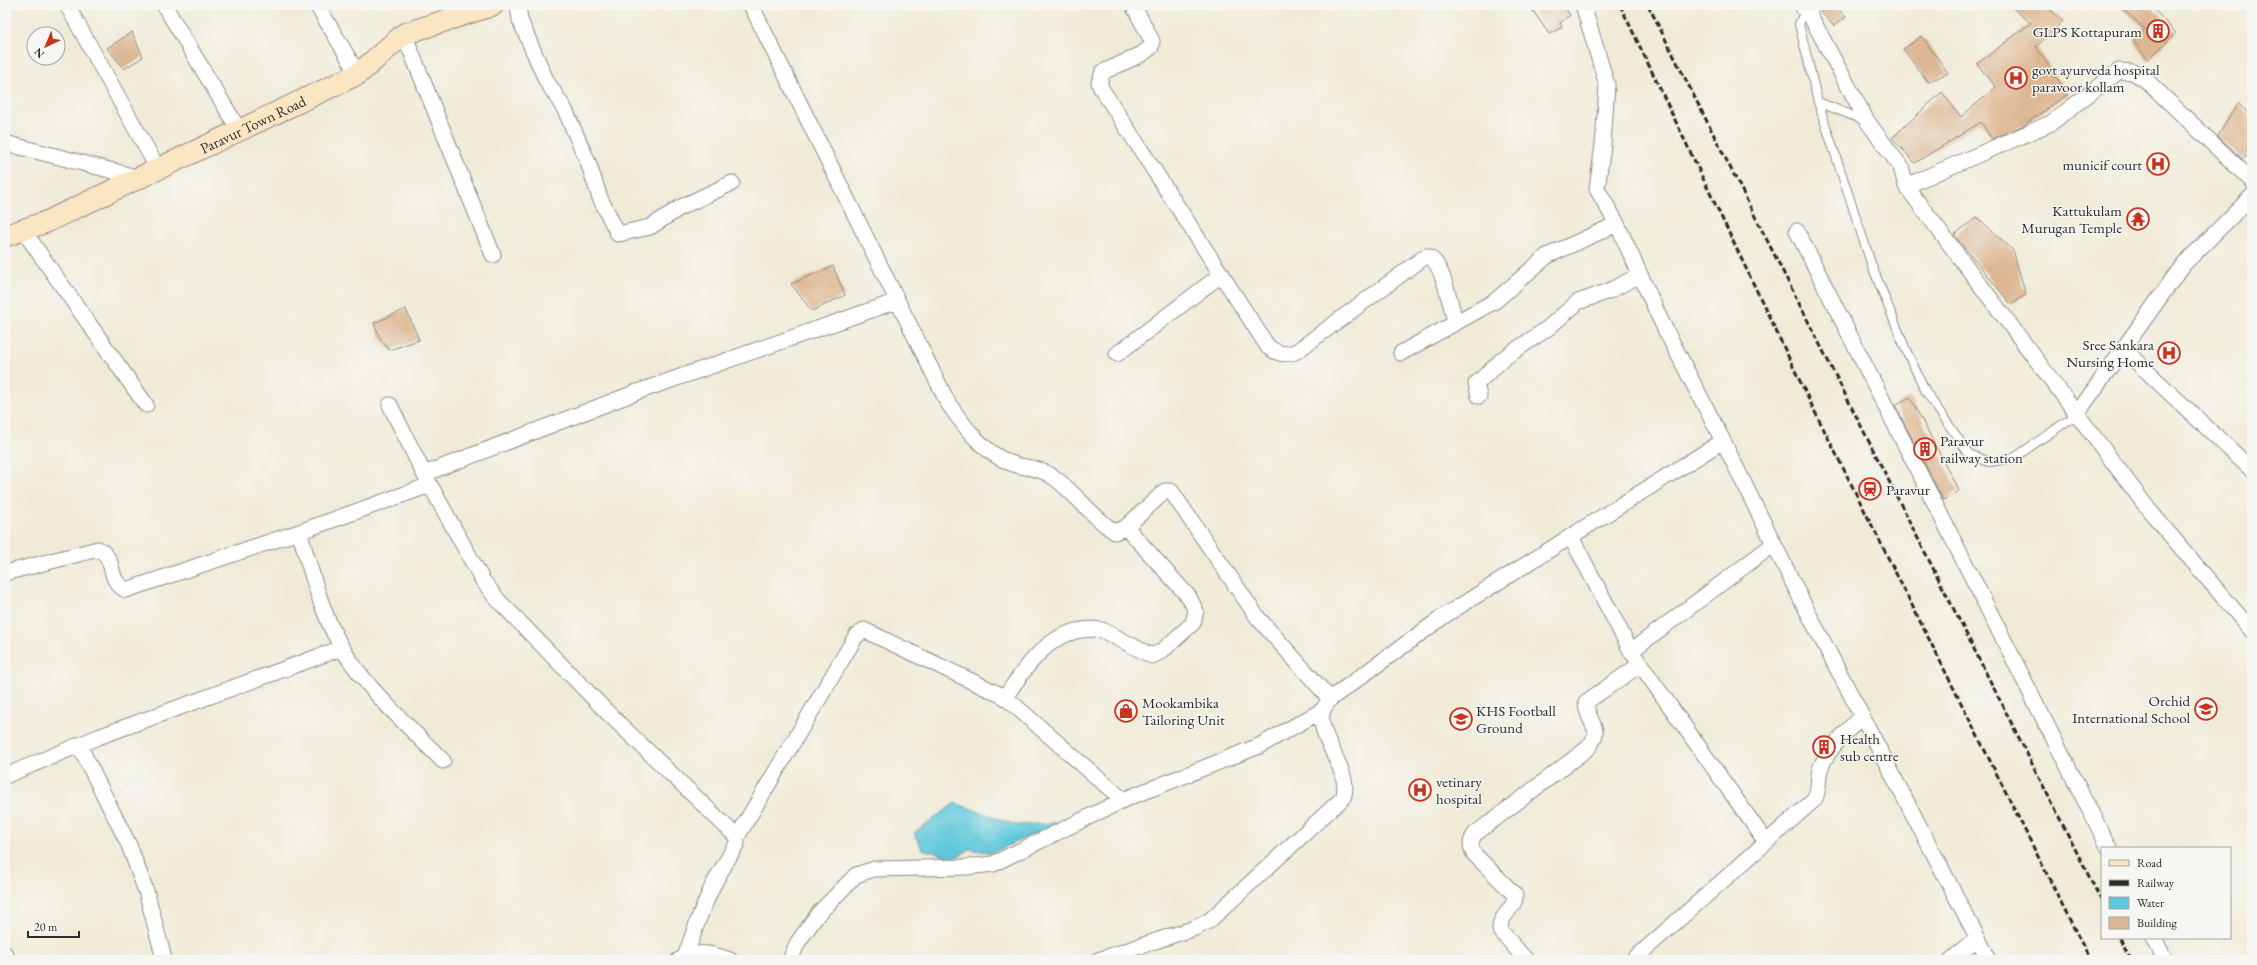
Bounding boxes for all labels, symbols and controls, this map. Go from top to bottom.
building icon: GLPS Kottapuram [2145,18,2171,44]
place label: GLPS Kottapuram [2033,22,2142,41]
north arrow [26,26,66,66]
text: N [31,45,47,61]
place label: govt ayurveda hospital paravoor kollam [2032,60,2160,96]
hospital icon: govt ayurveda hospital paravoor kollam [2003,65,2029,91]
street label: Paravur Town Road [197,91,309,157]
hospital icon: municif court [2145,151,2171,177]
place label: municif court [2062,155,2142,174]
place label: Kattukulam Murugan Temple [2021,201,2122,237]
temple icon: Kattukulam Murugan Temple [2125,206,2151,232]
place label: Sree Sankara Nursing Home [2066,335,2154,371]
hospital icon: Sree Sankara Nursing Home [2156,340,2182,366]
place label: Paravur railway station [1940,431,2023,467]
building icon: Paravur railway station [1912,436,1938,462]
station icon: Paravur [1857,476,1883,502]
place label: Paravur [1886,480,1930,499]
place label: Orchid International School [2072,691,2190,727]
place label: Mookambika Tailoring Unit [1142,693,1225,729]
school or university icon: Orchid International School [2193,696,2219,722]
shop icon: Mookambika Tailoring Unit [1113,698,1139,724]
place label: KHS Football Ground [1476,701,1556,737]
school or university icon: KHS Football Ground [1448,706,1474,732]
place label: Health sub centre [1840,729,1899,765]
building icon: Health sub centre [1811,734,1837,760]
place label: vetinary hospital [1436,772,1482,808]
hospital icon: vetinary hospital [1407,777,1433,803]
legend [2101,847,2231,939]
text: Road [2137,855,2163,871]
text: Railway [2137,875,2175,891]
text: Water [2137,895,2164,911]
scale bar [28,913,79,939]
text: Building [2137,915,2178,931]
text: 20 m [34,919,58,935]

